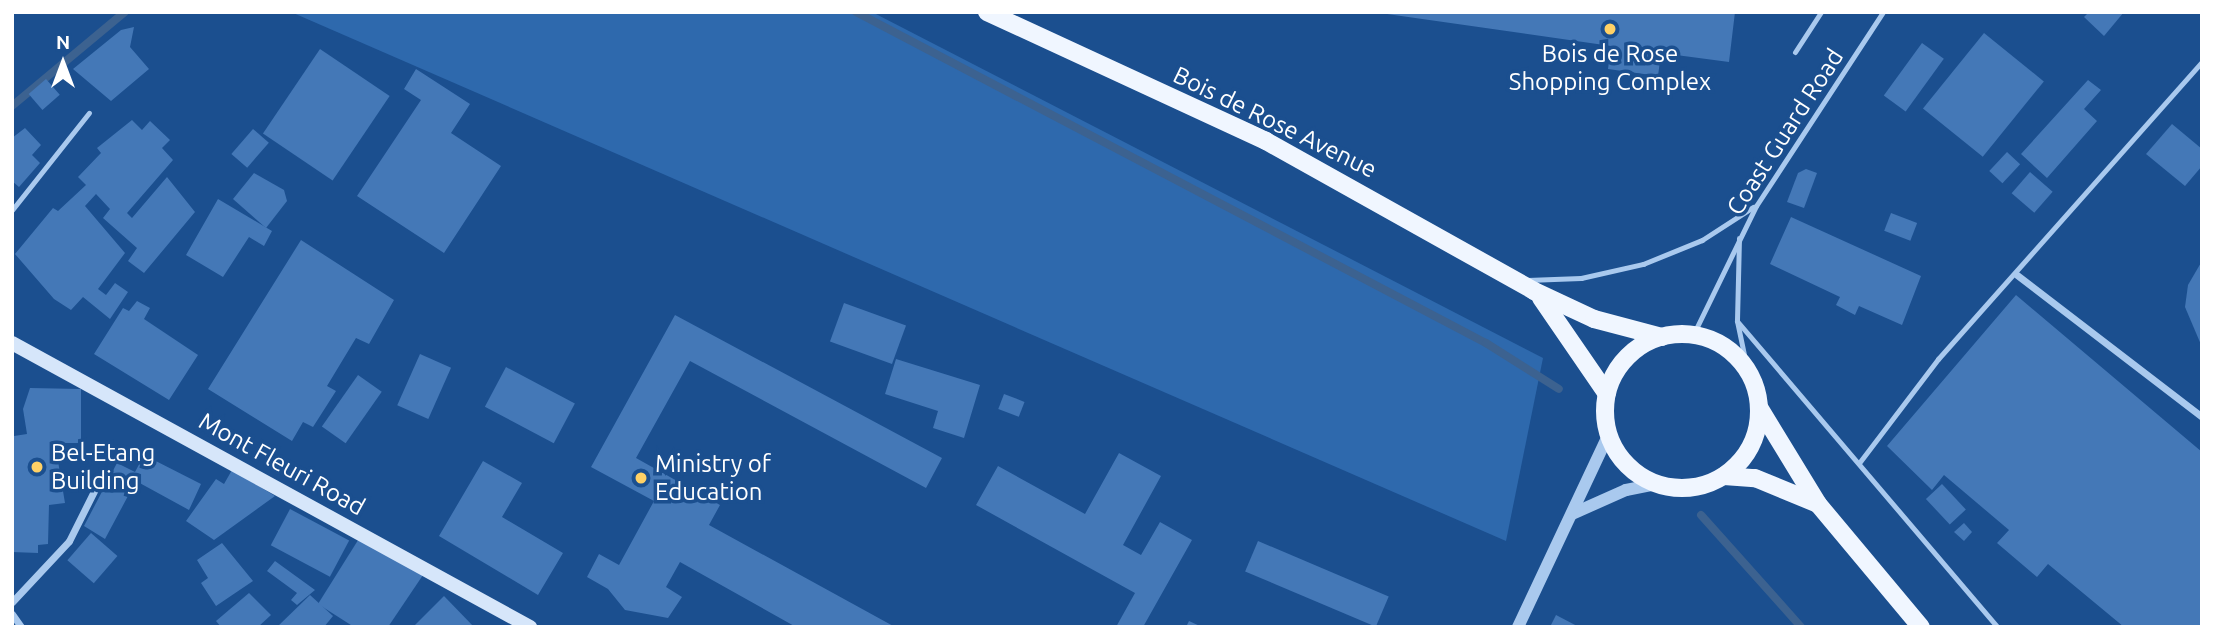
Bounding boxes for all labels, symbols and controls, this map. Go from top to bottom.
marker: Bois de Rose Shopping Complex [1602,21,1618,37]
north arrow [28,28,98,98]
text: N [56,31,70,53]
place label: Bois de Rose Shopping Complex [1509,40,1711,96]
street label: Coast Guard Road [1721,44,1849,220]
street label: Bois de Rose Avenue [1169,60,1381,184]
street label: Mont Fleuri Road [194,407,370,521]
place label: Bel-Etang Building [51,439,155,495]
place label: Ministry of Education [655,450,771,506]
marker: Bel-Etang Building [29,459,45,475]
marker: Ministry of Education [633,470,649,486]

